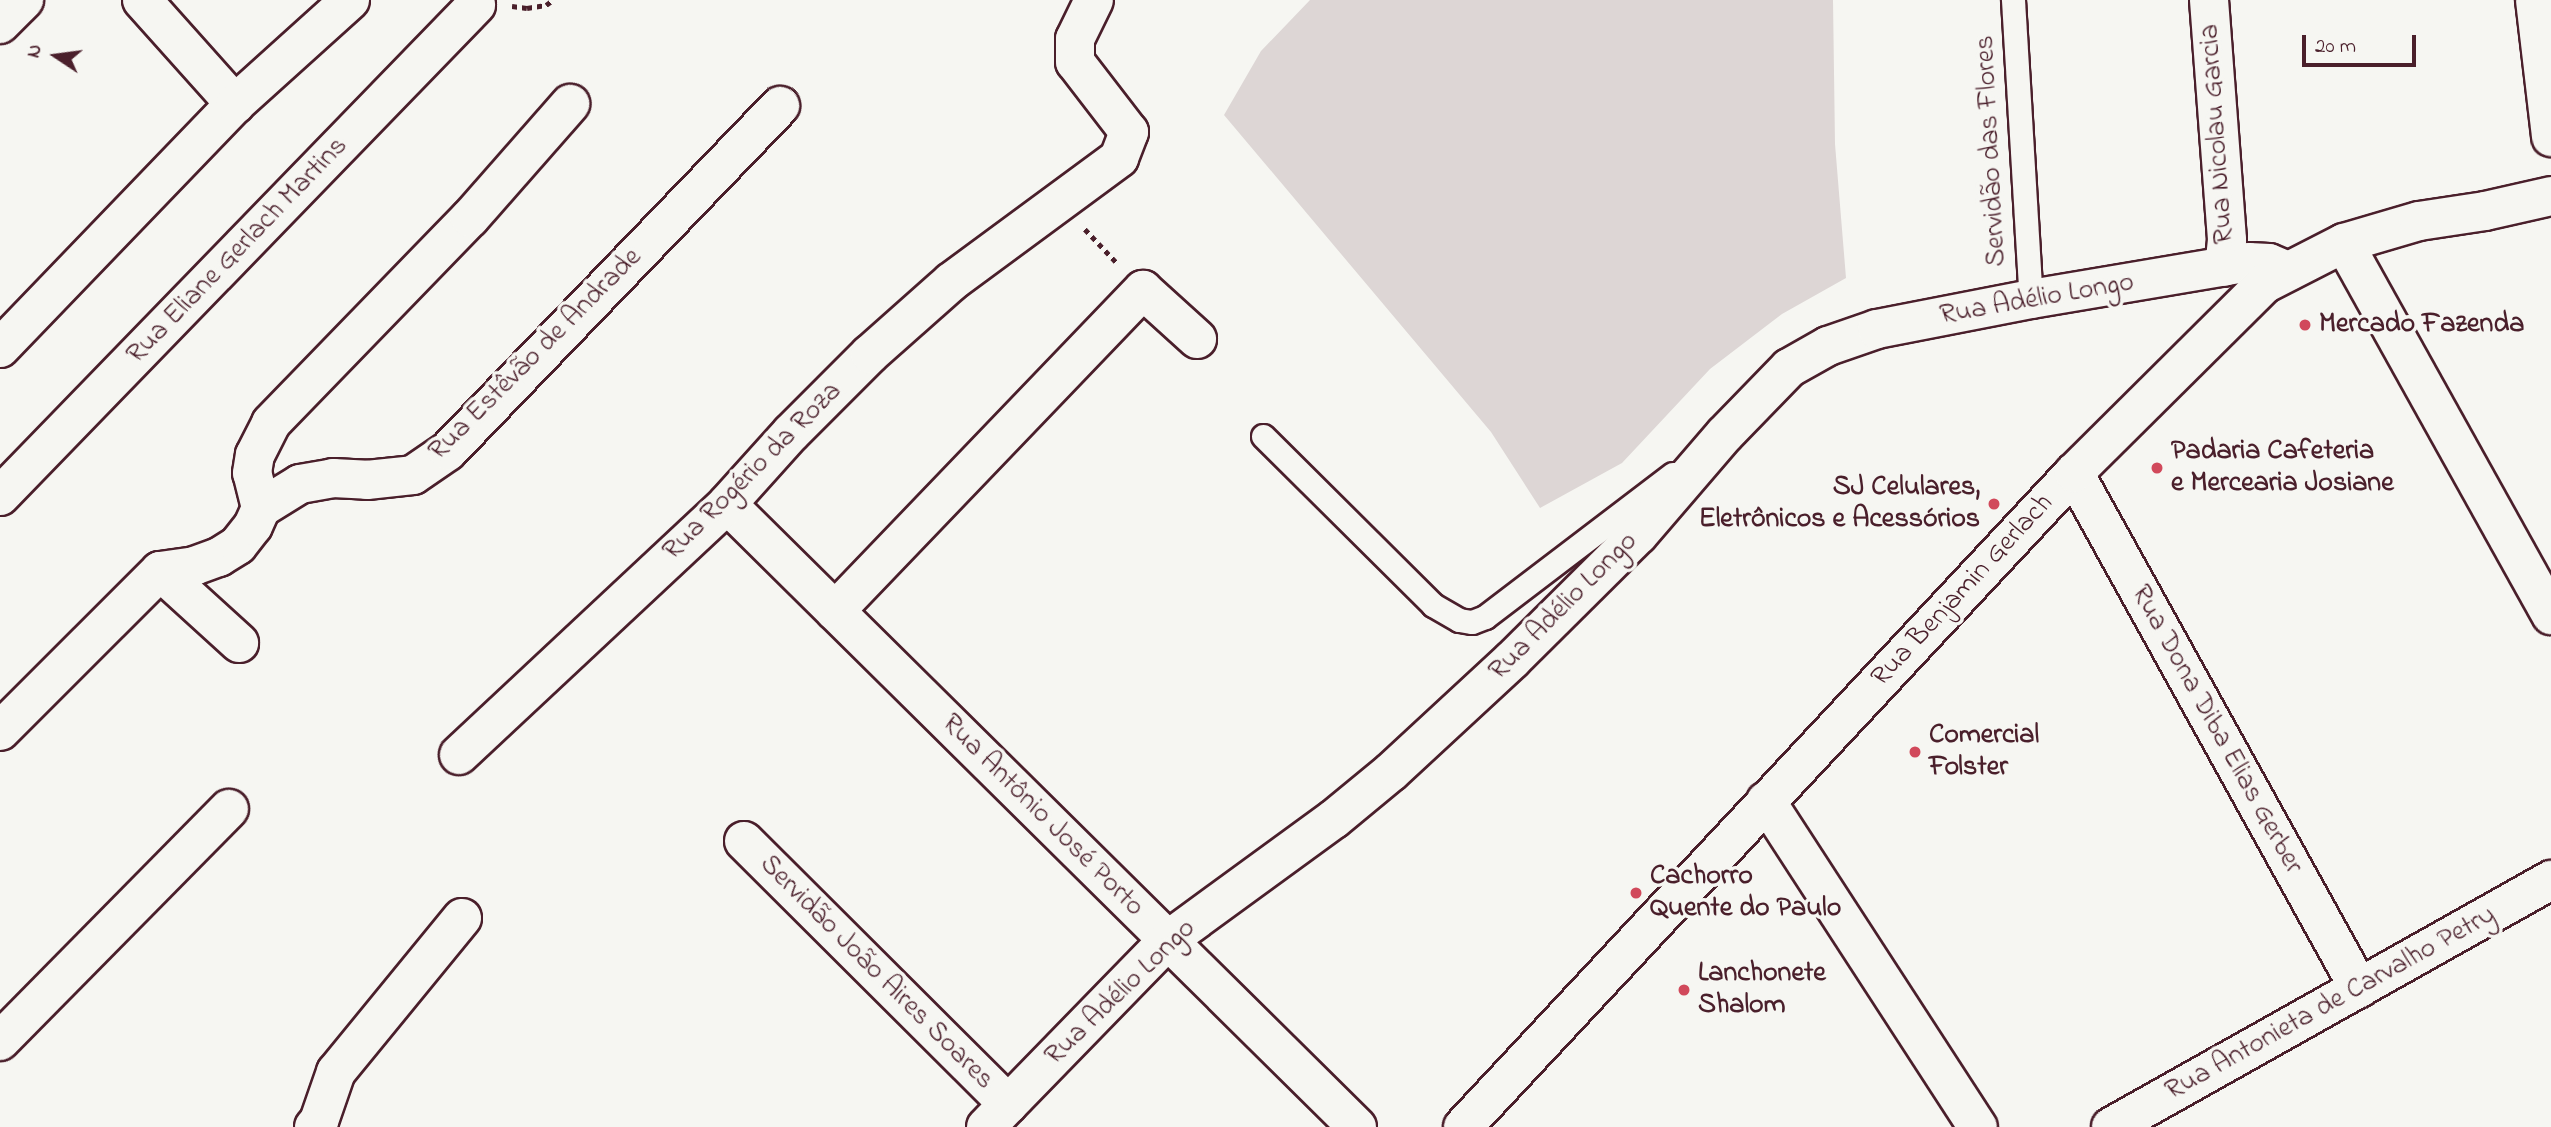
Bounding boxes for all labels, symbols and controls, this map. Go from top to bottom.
north arrow [21,21,91,91]
scale bar [2306,21,2420,65]
street label: Rua Nicolau Garcia [2194,23,2242,245]
text: 20 m [2315,32,2356,62]
street label: Servidão das Flores [1969,35,2015,267]
text: N [20,42,50,60]
street label: Rua Eliane Gerlach Martins [121,130,355,372]
street label: Rua Estêvão de Andrade [423,242,649,468]
street label: Rua Adélio Longo [1937,266,2137,334]
place label: Mercado Fazenda [2319,308,2524,342]
marker: Mercado Fazenda [2297,317,2313,333]
street label: Rua Rogério da Roza [657,376,849,568]
place label: Padaria Cafeteria e Mercearia Josiane [2171,435,2394,501]
marker: Padaria Cafeteria e Mercearia Josiane [2149,460,2165,476]
place label: SJ Celulares, Eletrônicos e Acessórios [1699,471,1980,537]
street label: Rua Benjamin Gerlach [1865,488,2061,694]
marker: SJ Celulares, Eletrônicos e Acessórios [1986,496,2002,512]
street label: Rua Adélio Longo [1483,526,1645,688]
street label: Rua Dona Diba Elias Gerber [2123,580,2309,880]
street label: Rua Antônio José Porto [934,708,1150,924]
place label: Comercial Folster [1929,719,2039,785]
marker: Comercial Folster [1907,744,1923,760]
street label: Servidão João Aires Soares [752,849,1000,1097]
place label: Cachorro Quente do Paulo [1650,860,1841,926]
marker: Cachorro Quente do Paulo [1628,885,1644,901]
street label: Rua Antonieta de Carvalho Petry [2160,899,2502,1109]
street label: Rua Adélio Longo [1039,913,1203,1073]
place label: Lanchonete Shalom [1698,957,1826,1023]
marker: Lanchonete Shalom [1676,982,1692,998]

